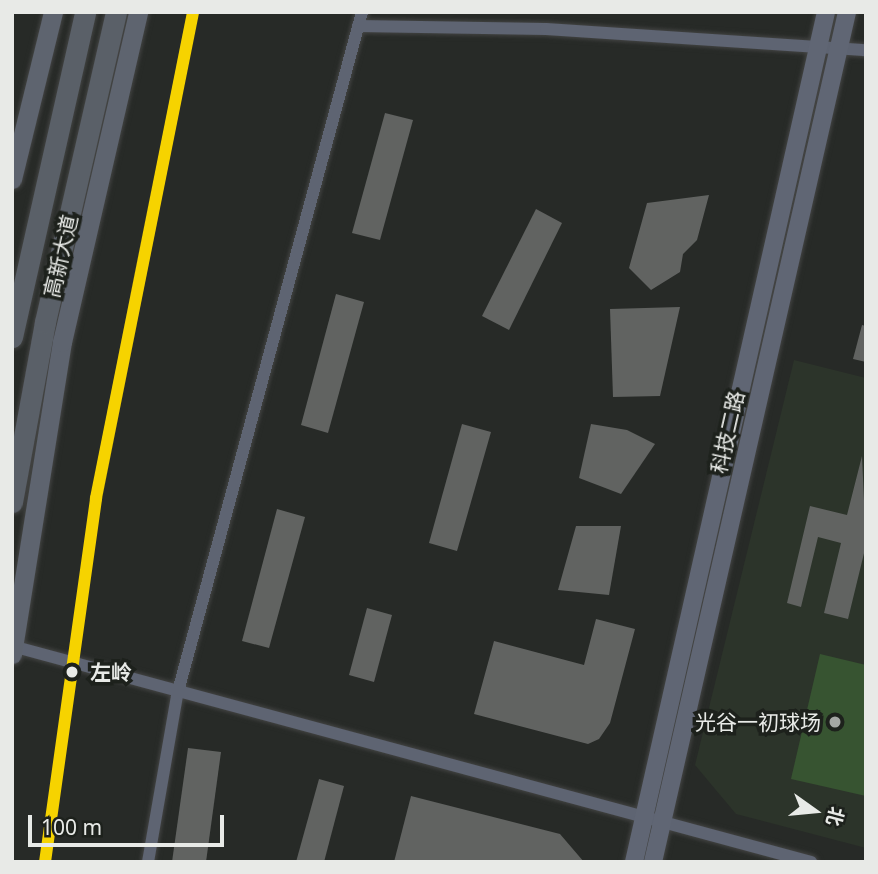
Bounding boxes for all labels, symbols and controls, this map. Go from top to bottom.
street label: 高新大道 [38,212,82,300]
street label: 科技二路 [705,388,749,476]
place label: 左岭 [90,659,132,685]
marker: 左岭 [60,660,84,684]
place label: 光谷一初球场 [695,709,821,735]
marker: 光谷一初球场 [827,714,843,730]
north arrow [780,776,850,846]
scale bar [32,800,228,844]
text: 北 [820,804,850,829]
text: 100 m [41,813,102,841]

